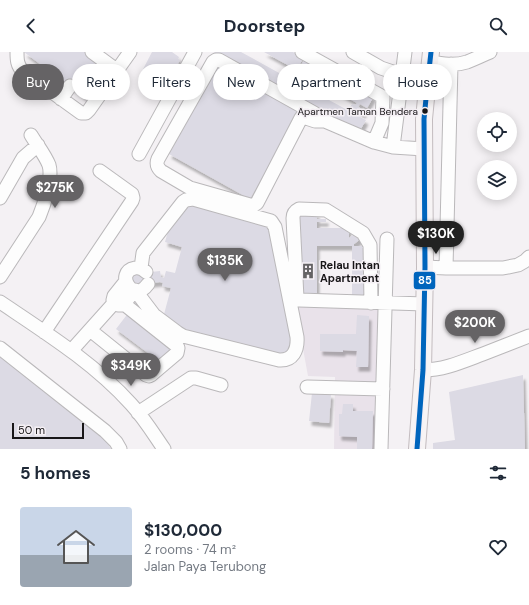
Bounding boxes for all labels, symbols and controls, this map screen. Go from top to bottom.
text: Doorstep [224,14,305,38]
icon: back [20,15,42,37]
icon: search [487,15,509,37]
chip: Buy [12,64,64,100]
chip: Rent [72,64,130,100]
chip: Filters [138,64,205,100]
chip: New [213,64,269,100]
chip: Apartment [277,64,375,100]
chip: House [383,64,452,100]
place label: Apartmen Taman Bendera [297,105,418,118]
marker: Apartmen Taman Bendera [420,106,430,116]
map controls [477,112,517,200]
button: locate [477,112,517,152]
button: layers [477,160,517,200]
pin: $275K [27,175,83,209]
text: $275K [36,179,74,196]
pin: $130K [408,221,464,255]
text: $130K [417,225,455,242]
pin: $135K [197,248,253,282]
text: $135K [207,252,244,269]
place label: Relau Intan Apartment [320,258,380,285]
building icon: Relau Intan Apartment [299,262,317,280]
line badge: 85 [413,271,436,290]
text: 85 [418,273,432,287]
pin: $200K [447,310,503,344]
text: $200K [454,314,496,331]
pin: $349K [103,353,159,387]
text: $349K [111,357,151,374]
scale bar [12,421,84,440]
text: 50 m [18,423,45,437]
text: 5 homes [20,462,91,484]
icon: filters [487,462,509,484]
text: $130,000 [144,519,222,541]
icon: home [52,523,100,571]
icon: heart [487,536,509,558]
text: 2 rooms · 74 m² [144,541,236,558]
text: Jalan Paya Terubong [144,558,266,575]

